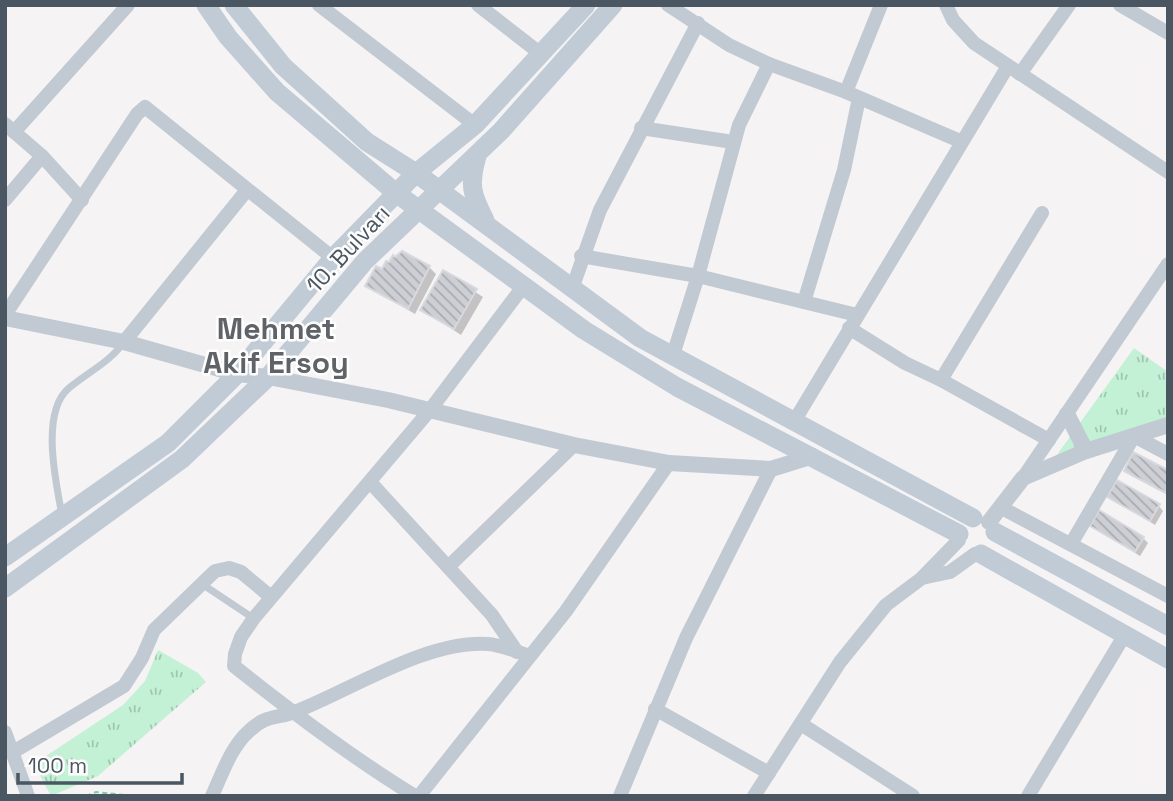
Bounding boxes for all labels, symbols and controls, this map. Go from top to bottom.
street label: 10. Bulvarı [300,199,396,299]
district label: Mehmet Akif Ersoy [203,309,349,382]
scale bar [18,742,182,786]
text: 100 m [28,752,87,779]

